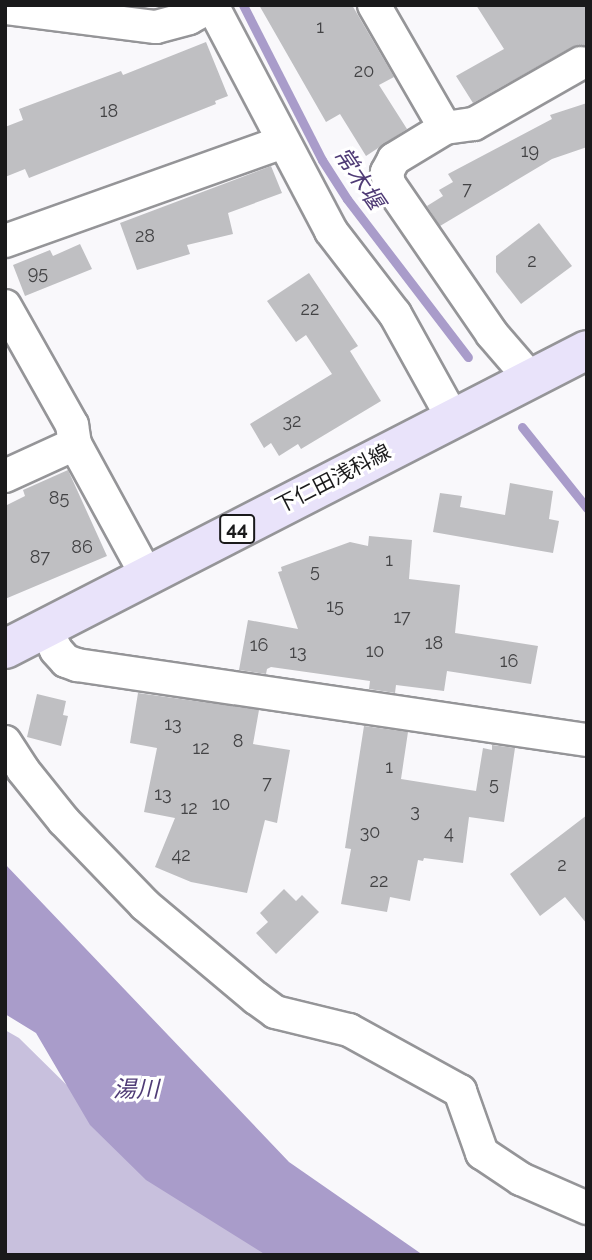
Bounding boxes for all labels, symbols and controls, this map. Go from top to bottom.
house number: 1 [316,16,324,38]
house number: 20 [354,60,374,82]
house number: 18 [100,100,118,122]
house number: 19 [521,140,539,162]
water label: 常木堰 [328,142,390,214]
house number: 7 [462,178,472,200]
house number: 28 [135,225,155,247]
house number: 2 [527,250,537,272]
house number: 95 [28,262,48,284]
house number: 22 [301,298,319,320]
house number: 32 [283,410,301,432]
street label: 下仁田浅科線 [271,439,395,519]
house number: 85 [49,487,69,509]
road number: 44 [218,514,256,544]
house number: 86 [71,536,93,558]
house number: 87 [30,546,50,568]
house number: 1 [385,549,393,571]
house number: 5 [310,560,320,582]
house number: 15 [326,595,344,617]
house number: 17 [393,606,411,628]
house number: 18 [425,632,443,654]
house number: 16 [250,634,268,656]
house number: 10 [366,640,384,662]
house number: 13 [289,641,307,663]
house number: 16 [500,650,518,672]
house number: 13 [164,713,182,735]
house number: 8 [233,730,243,752]
house number: 12 [192,737,210,759]
house number: 1 [385,756,393,778]
house number: 7 [262,772,272,794]
house number: 5 [489,773,499,795]
house number: 13 [154,783,172,805]
house number: 10 [212,793,230,815]
house number: 12 [180,797,198,819]
house number: 3 [410,800,420,822]
house number: 30 [360,821,380,843]
house number: 4 [444,822,454,844]
house number: 42 [171,844,191,866]
house number: 2 [557,854,567,876]
house number: 22 [370,870,388,892]
water label: 湯川 [113,1075,159,1103]

